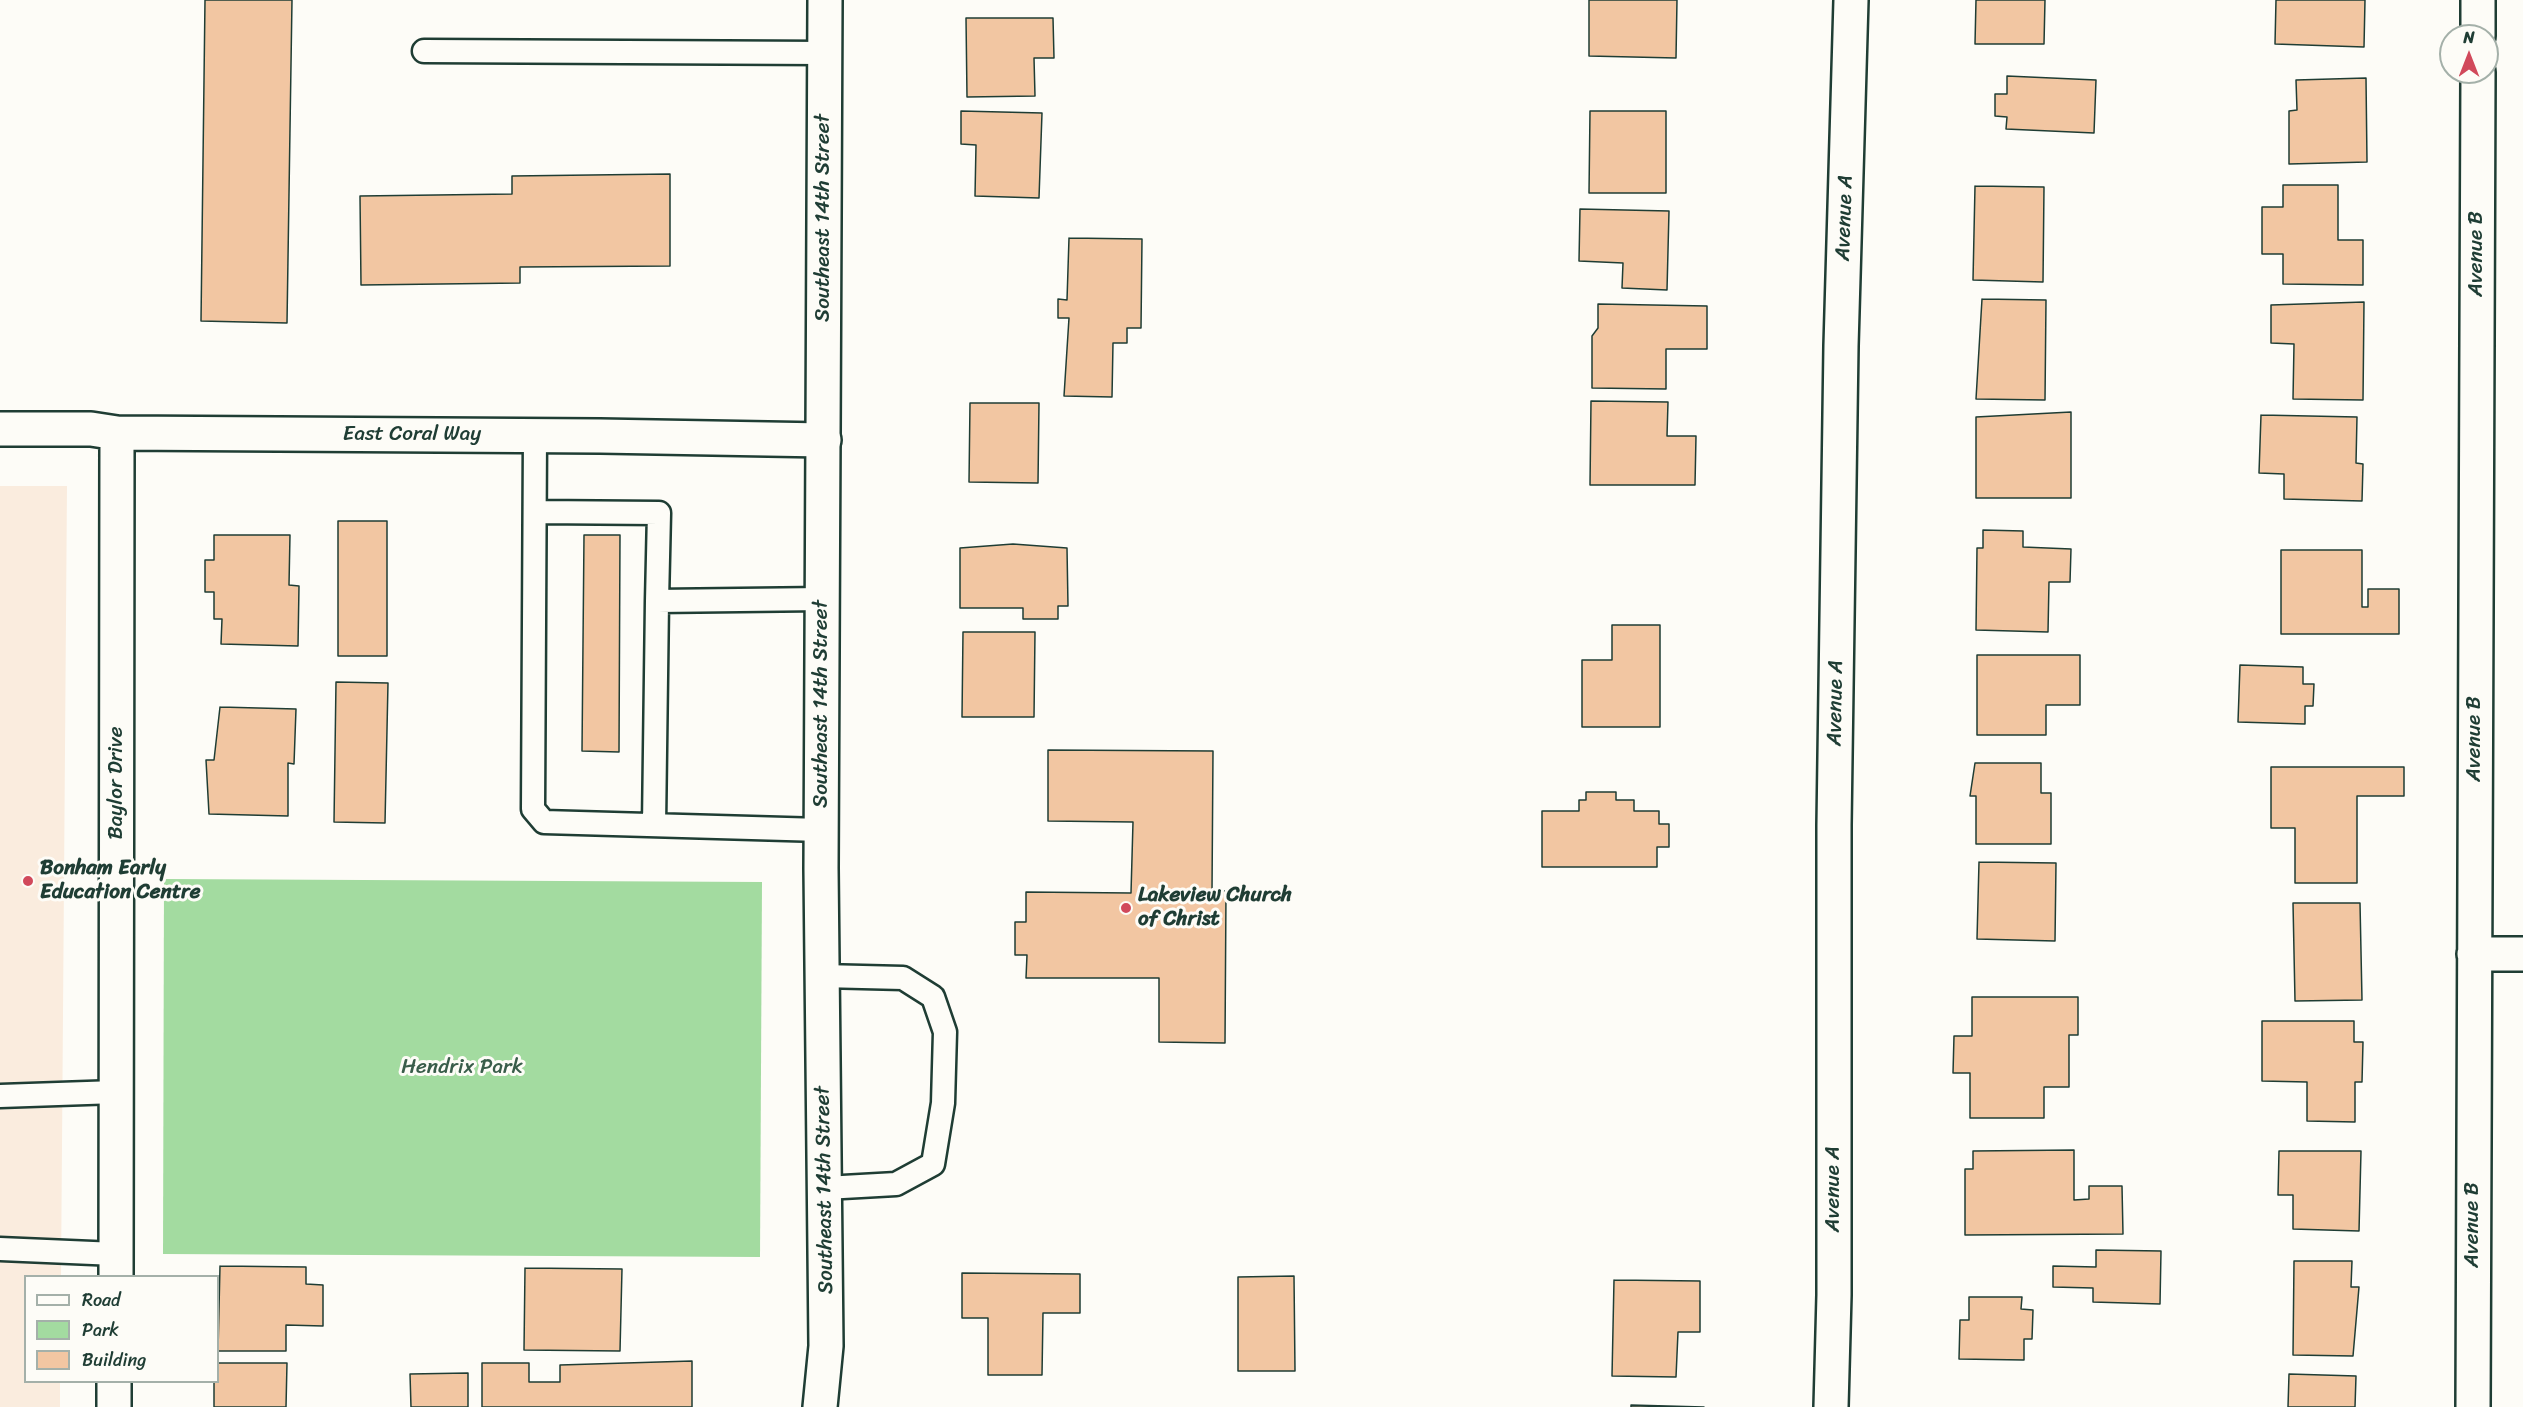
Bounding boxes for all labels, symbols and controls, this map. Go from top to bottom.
text: N [2463,23,2475,52]
north arrow [2439,24,2499,84]
street label: Southeast 14th Street [811,114,837,322]
street label: Avenue A [1831,174,1859,262]
street label: Avenue B [2464,211,2490,297]
street label: East Coral Way [343,422,481,448]
street label: Southeast 14th Street [809,600,835,808]
street label: Avenue A [1823,660,1849,746]
street label: Avenue B [2462,696,2488,782]
street label: Baylor Drive [104,727,130,839]
place label: Bonham Early Education Centre [40,856,201,906]
marker: Bonham Early Education Centre [21,874,35,888]
place label: Lakeview Church of Christ [1138,883,1292,933]
marker: Lakeview Church of Christ [1119,901,1133,915]
park label: Hendrix Park [401,1055,523,1081]
street label: Southeast 14th Street [811,1086,839,1294]
street label: Avenue A [1821,1146,1847,1232]
street label: Avenue B [2460,1182,2486,1268]
legend [24,1275,219,1383]
text: Road [82,1284,121,1316]
text: Park [82,1314,119,1346]
text: Building [82,1344,146,1376]

